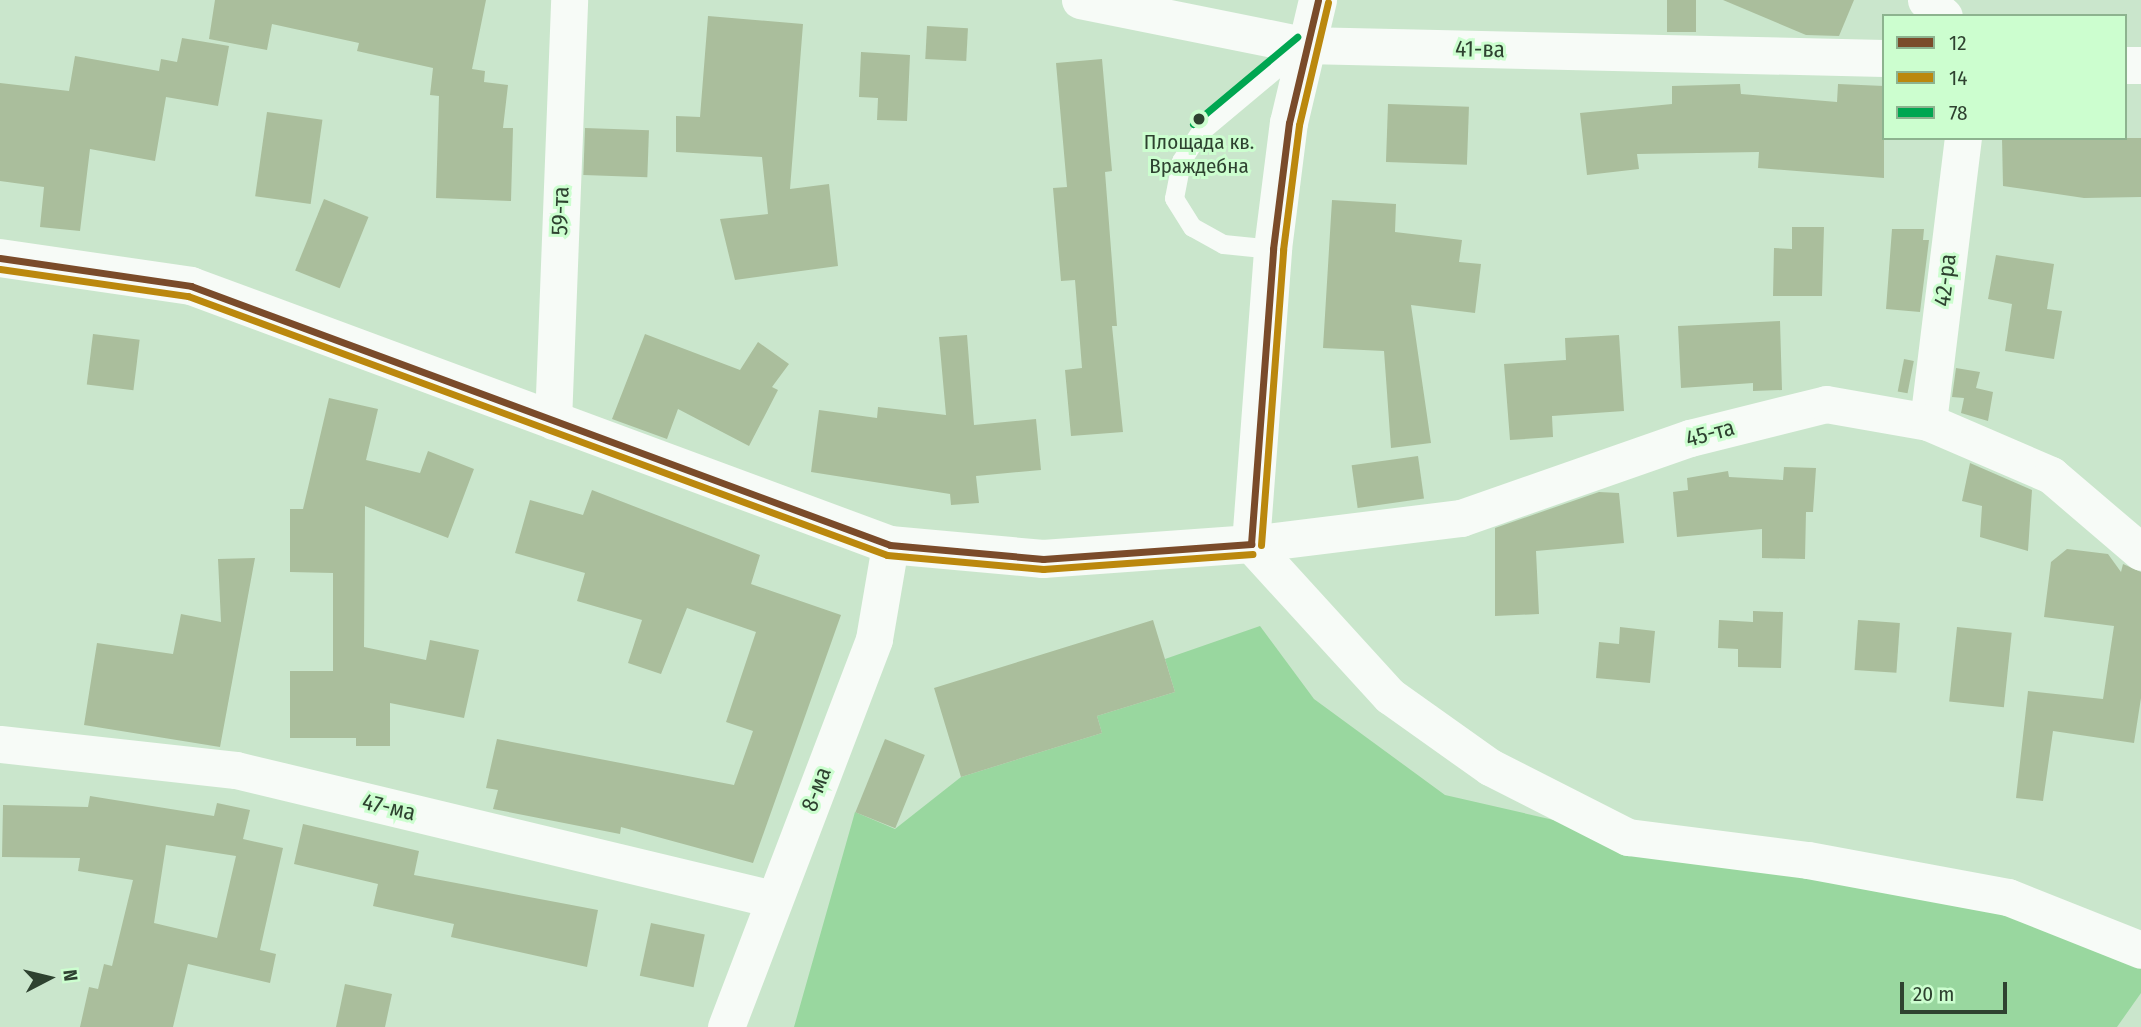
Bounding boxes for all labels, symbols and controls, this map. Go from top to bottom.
legend [1882,14,2127,140]
text: 12 [1949,30,1966,56]
street label: 41-ва [1455,35,1505,63]
text: 14 [1949,65,1967,91]
text: 78 [1949,100,1968,126]
marker: Площада кв. Враждебна [1192,112,1206,126]
place label: Площада кв. Враждебна [1144,129,1254,179]
street label: 59-та [545,186,575,236]
street label: 42-ра [1928,252,1962,308]
street label: 45-та [1683,413,1737,453]
street label: 8-ма [795,763,837,815]
street label: 47-ма [360,788,418,826]
north arrow [14,943,84,1013]
text: N [58,968,82,982]
scale bar [1903,968,2010,1012]
text: 20 m [1913,981,1954,1007]

